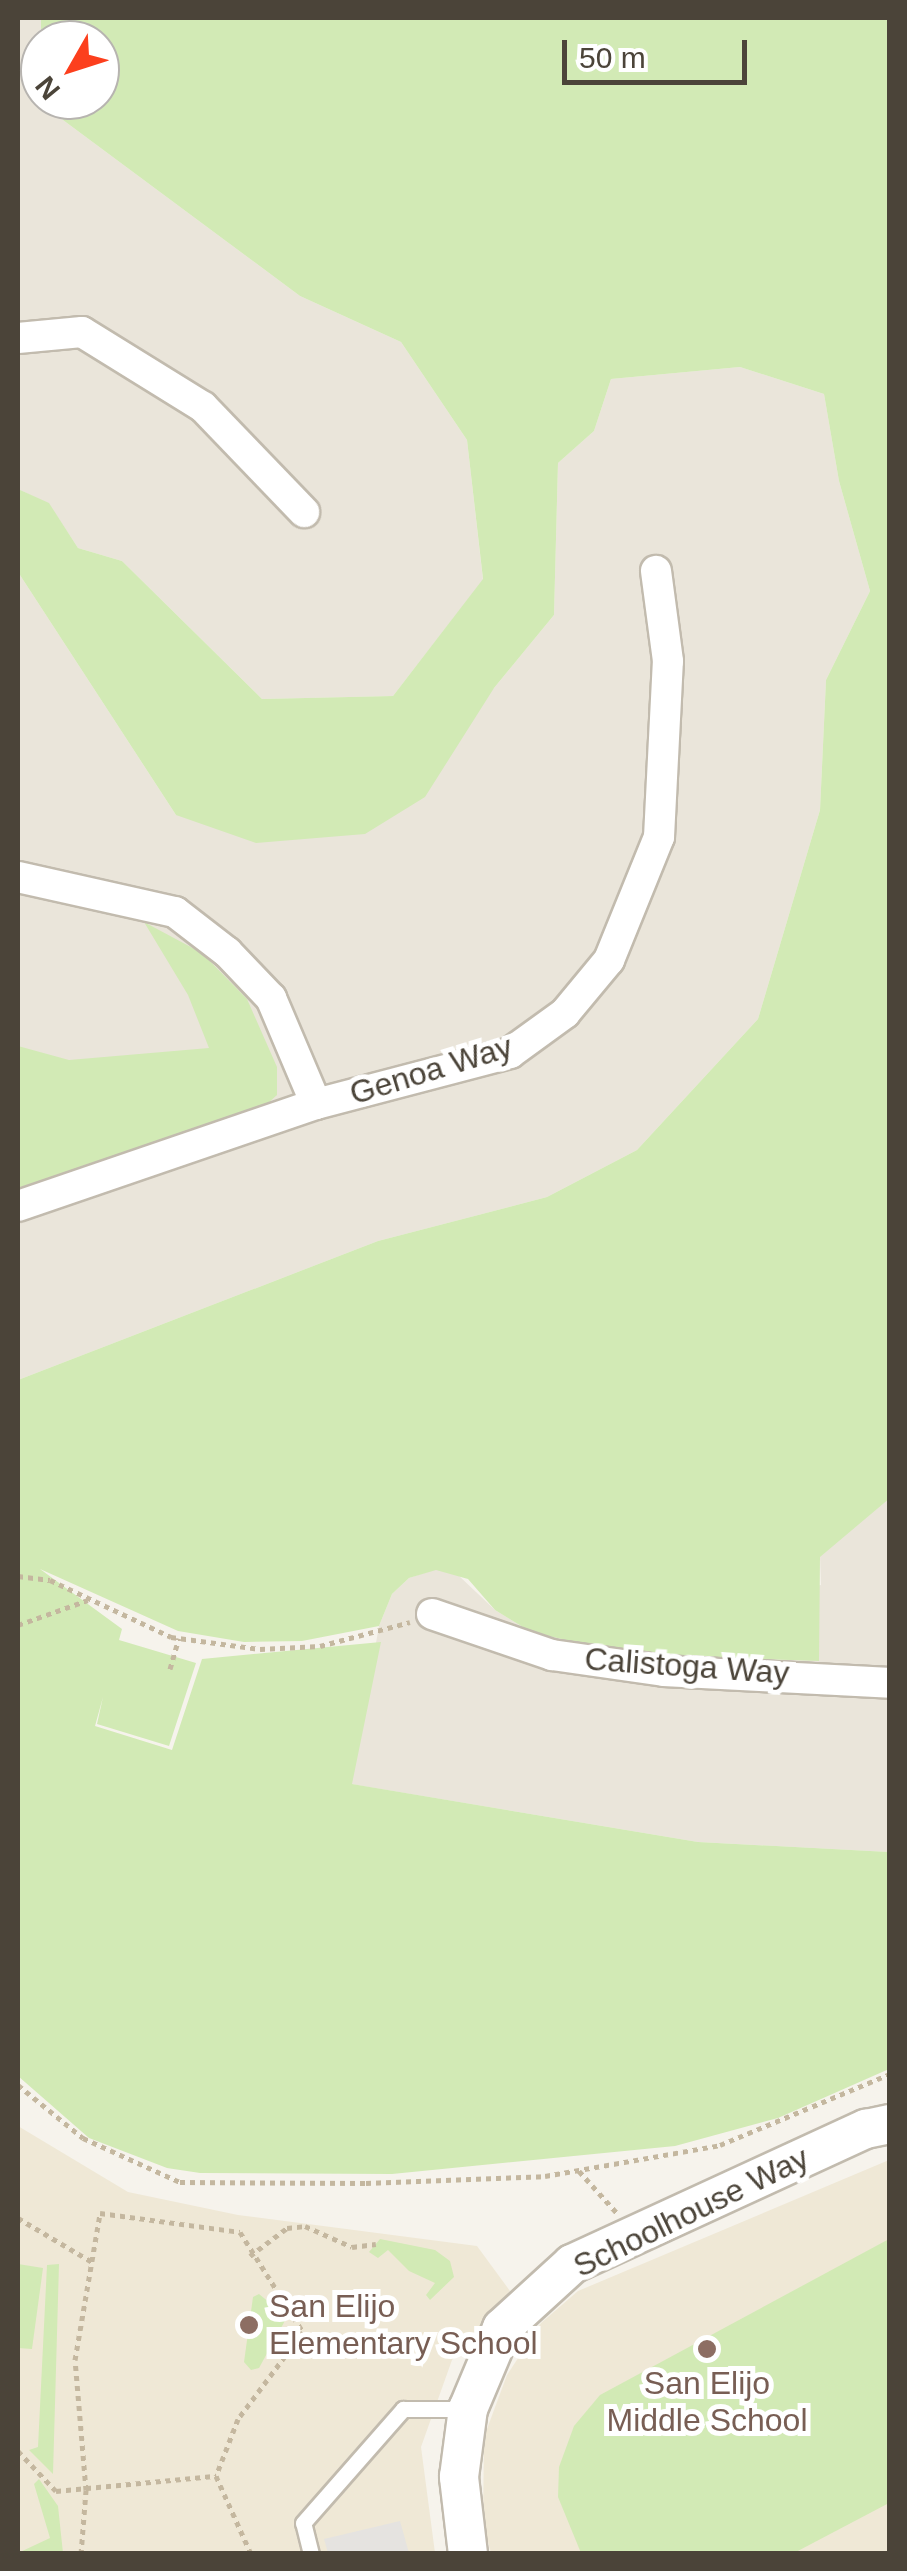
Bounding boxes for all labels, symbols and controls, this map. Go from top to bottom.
north arrow [20,20,120,120]
scale bar [567,20,752,82]
text: 50 m [579,41,646,74]
text: N [29,70,66,106]
street label: Genoa Way [345,1027,517,1113]
street label: Calistoga Way [583,1640,791,1692]
street label: Schoolhouse Way [567,2138,815,2286]
place label: San Elijo Elementary School [269,2288,538,2363]
marker: San Elijo Elementary School [238,2314,260,2336]
marker: San Elijo Middle School [696,2338,718,2360]
place label: San Elijo Middle School [606,2365,808,2440]

